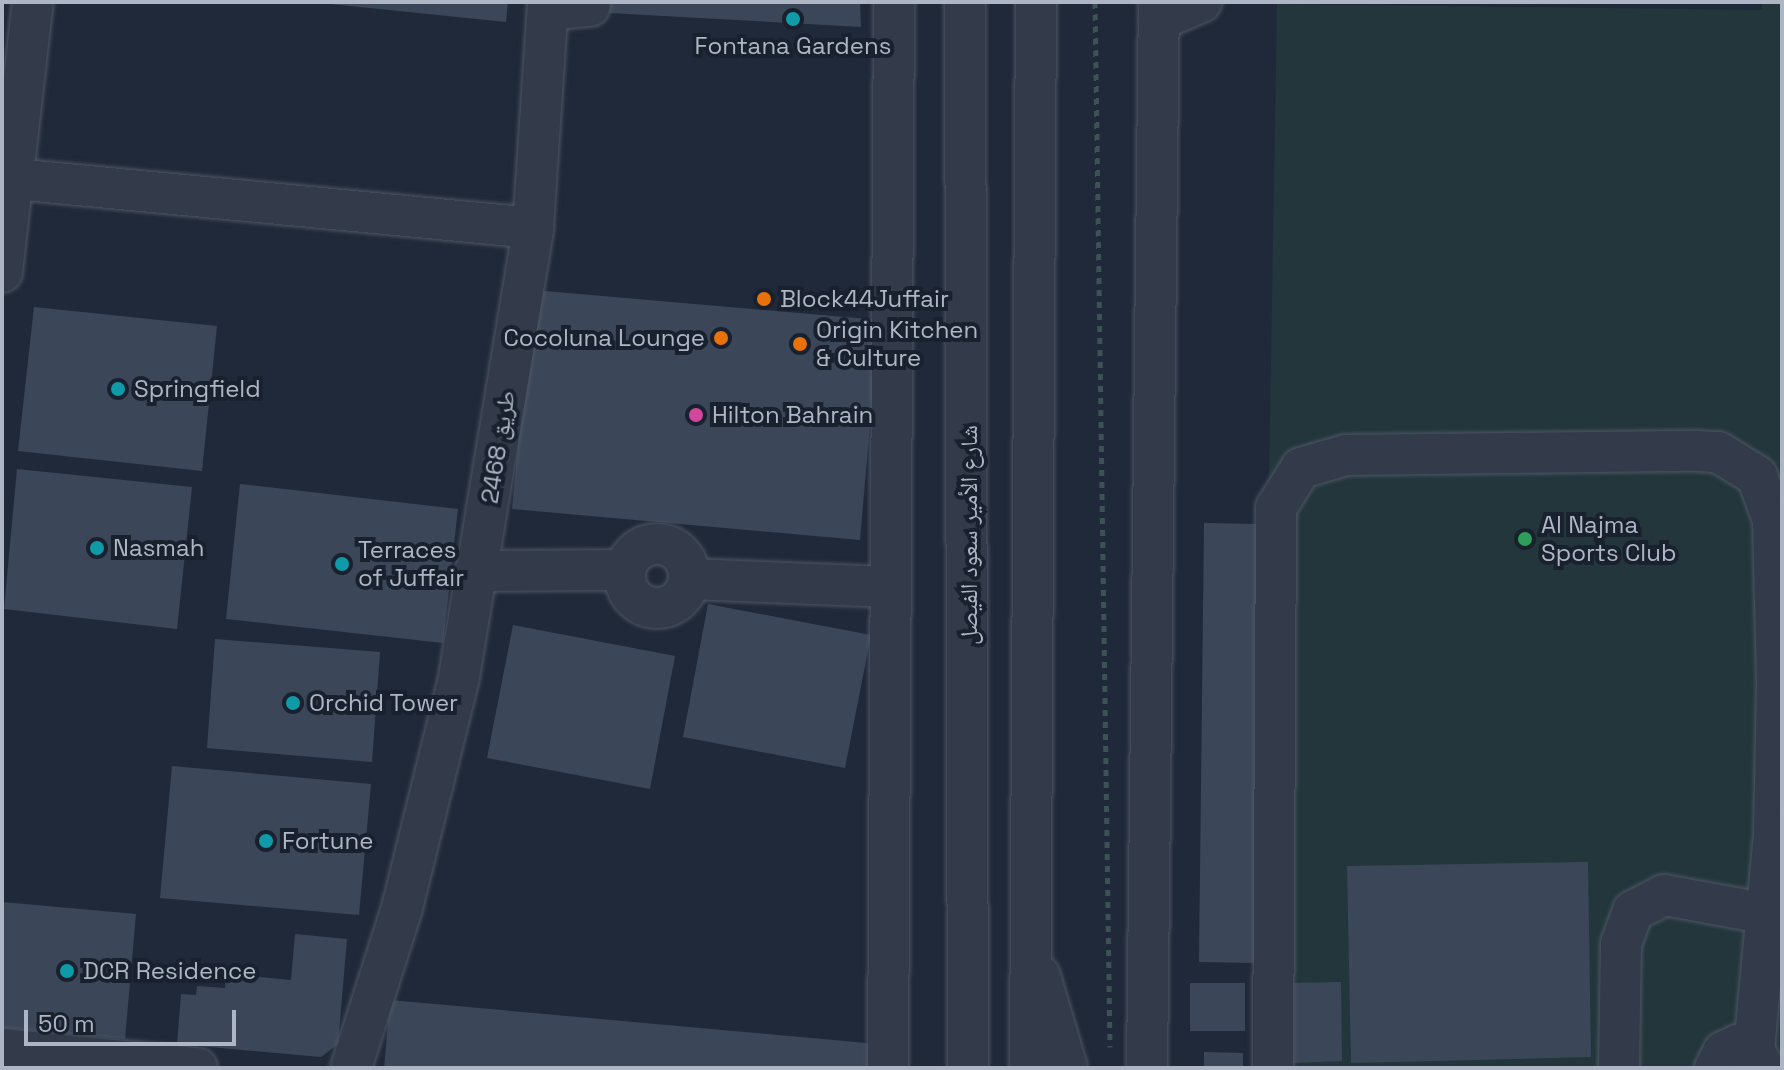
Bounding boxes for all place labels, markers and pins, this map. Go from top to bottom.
marker: Fontana Gardens [784,10,802,28]
place label: Fontana Gardens [695,32,891,60]
place label: Block44Juffair [780,285,949,313]
marker: Block44Juffair [755,290,773,308]
place label: Origin Kitchen & Culture [816,316,978,372]
place label: Cocoluna Lounge [503,324,705,352]
marker: Cocoluna Lounge [712,329,730,347]
marker: Origin Kitchen & Culture [791,335,809,353]
place label: Springfield [134,375,261,403]
marker: Springfield [109,380,127,398]
place label: Hilton Bahrain [712,401,873,429]
marker: Hilton Bahrain [687,406,705,424]
place label: Al Najma Sports Club [1541,511,1676,567]
marker: Al Najma Sports Club [1516,530,1534,548]
place label: Nasmah [113,534,204,562]
place label: Terraces of Juffair [358,536,464,592]
marker: Nasmah [88,539,106,557]
marker: Terraces of Juffair [333,555,351,573]
place label: Orchid Tower [309,689,459,717]
marker: Orchid Tower [284,694,302,712]
place label: Fortune [282,827,373,855]
marker: Fortune [257,832,275,850]
place label: DCR Residence [83,957,256,985]
marker: DCR Residence [58,962,76,980]

